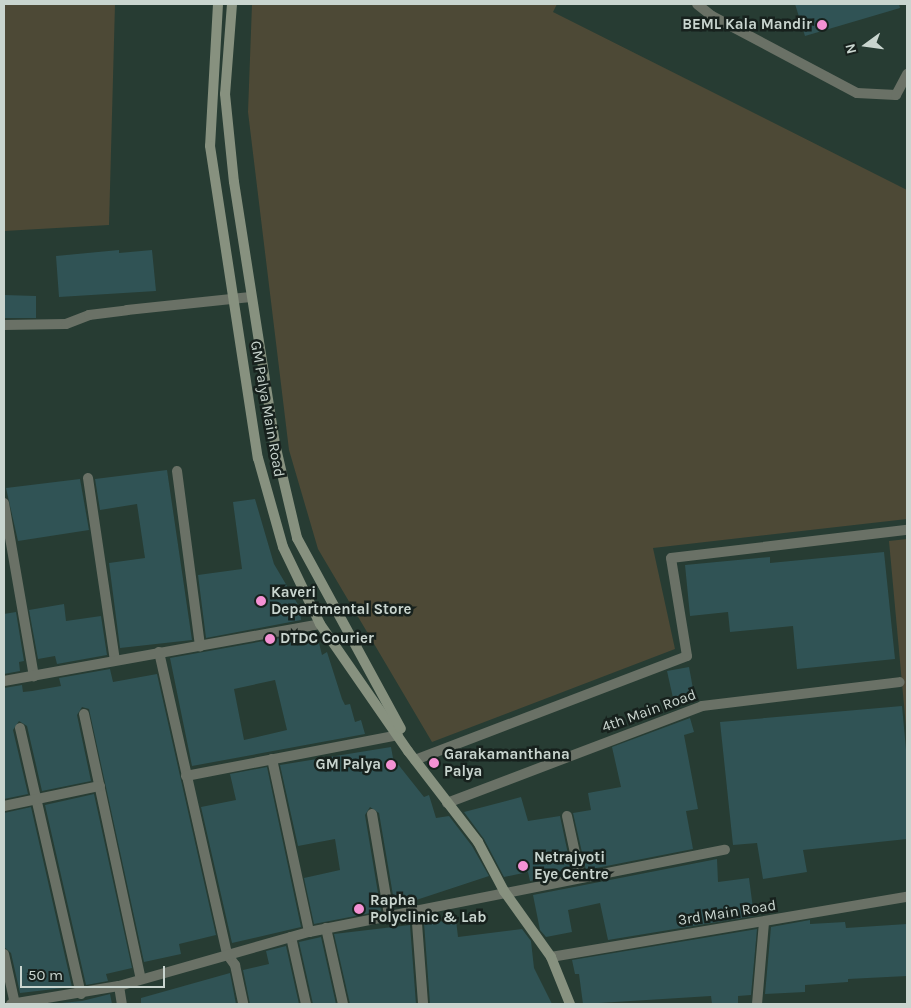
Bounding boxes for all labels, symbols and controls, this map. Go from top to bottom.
place label: BEML Kala Mandir [682,16,812,34]
marker: BEML Kala Mandir [816,19,828,31]
north arrow [841,20,891,70]
text: N [841,42,860,56]
street label: GM Palya Main Road [246,339,288,479]
place label: Kaveri Departmental Store [271,583,411,618]
marker: Kaveri Departmental Store [255,595,267,607]
place label: DTDC Courier [280,630,374,648]
marker: DTDC Courier [264,633,276,645]
street label: 4th Main Road [599,686,699,736]
place label: Garakamanthana Palya [444,745,570,780]
place label: GM Palya [316,756,381,774]
marker: Garakamanthana Palya [428,757,440,769]
marker: GM Palya [385,759,397,771]
place label: Netrajyoti Eye Centre [534,848,609,883]
marker: Netrajyoti Eye Centre [516,859,530,873]
place label: Rapha Polyclinic & Lab [370,891,486,926]
street label: 3rd Main Road [677,896,777,930]
marker: Rapha Polyclinic & Lab [352,902,366,916]
scale bar [22,956,168,988]
text: 50 m [28,966,63,984]

